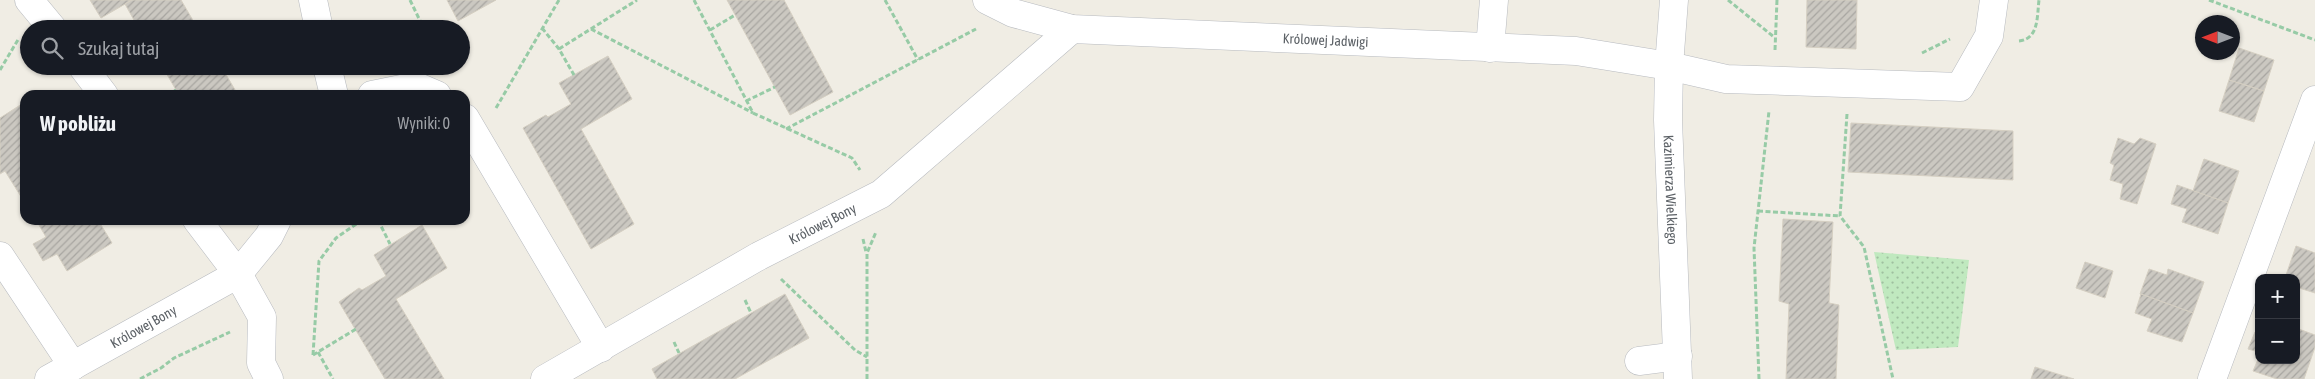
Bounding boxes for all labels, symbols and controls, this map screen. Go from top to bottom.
north arrow [2195,15,2240,60]
search box [20,20,470,75]
street label: Królowej Jadwigi [1282,30,1369,50]
icon: search [38,34,66,62]
text: Szukaj tutaj [78,37,160,59]
text: W pobliżu [40,111,116,135]
text: Wyniki: 0 [398,114,450,132]
street label: Kazimierza Wielkiego [1661,135,1681,245]
street label: Królowej Bony [786,200,859,247]
map controls [2255,274,2300,364]
button: + [2255,274,2300,319]
street label: Królowej Bony [108,302,179,351]
button: − [2255,319,2300,364]

